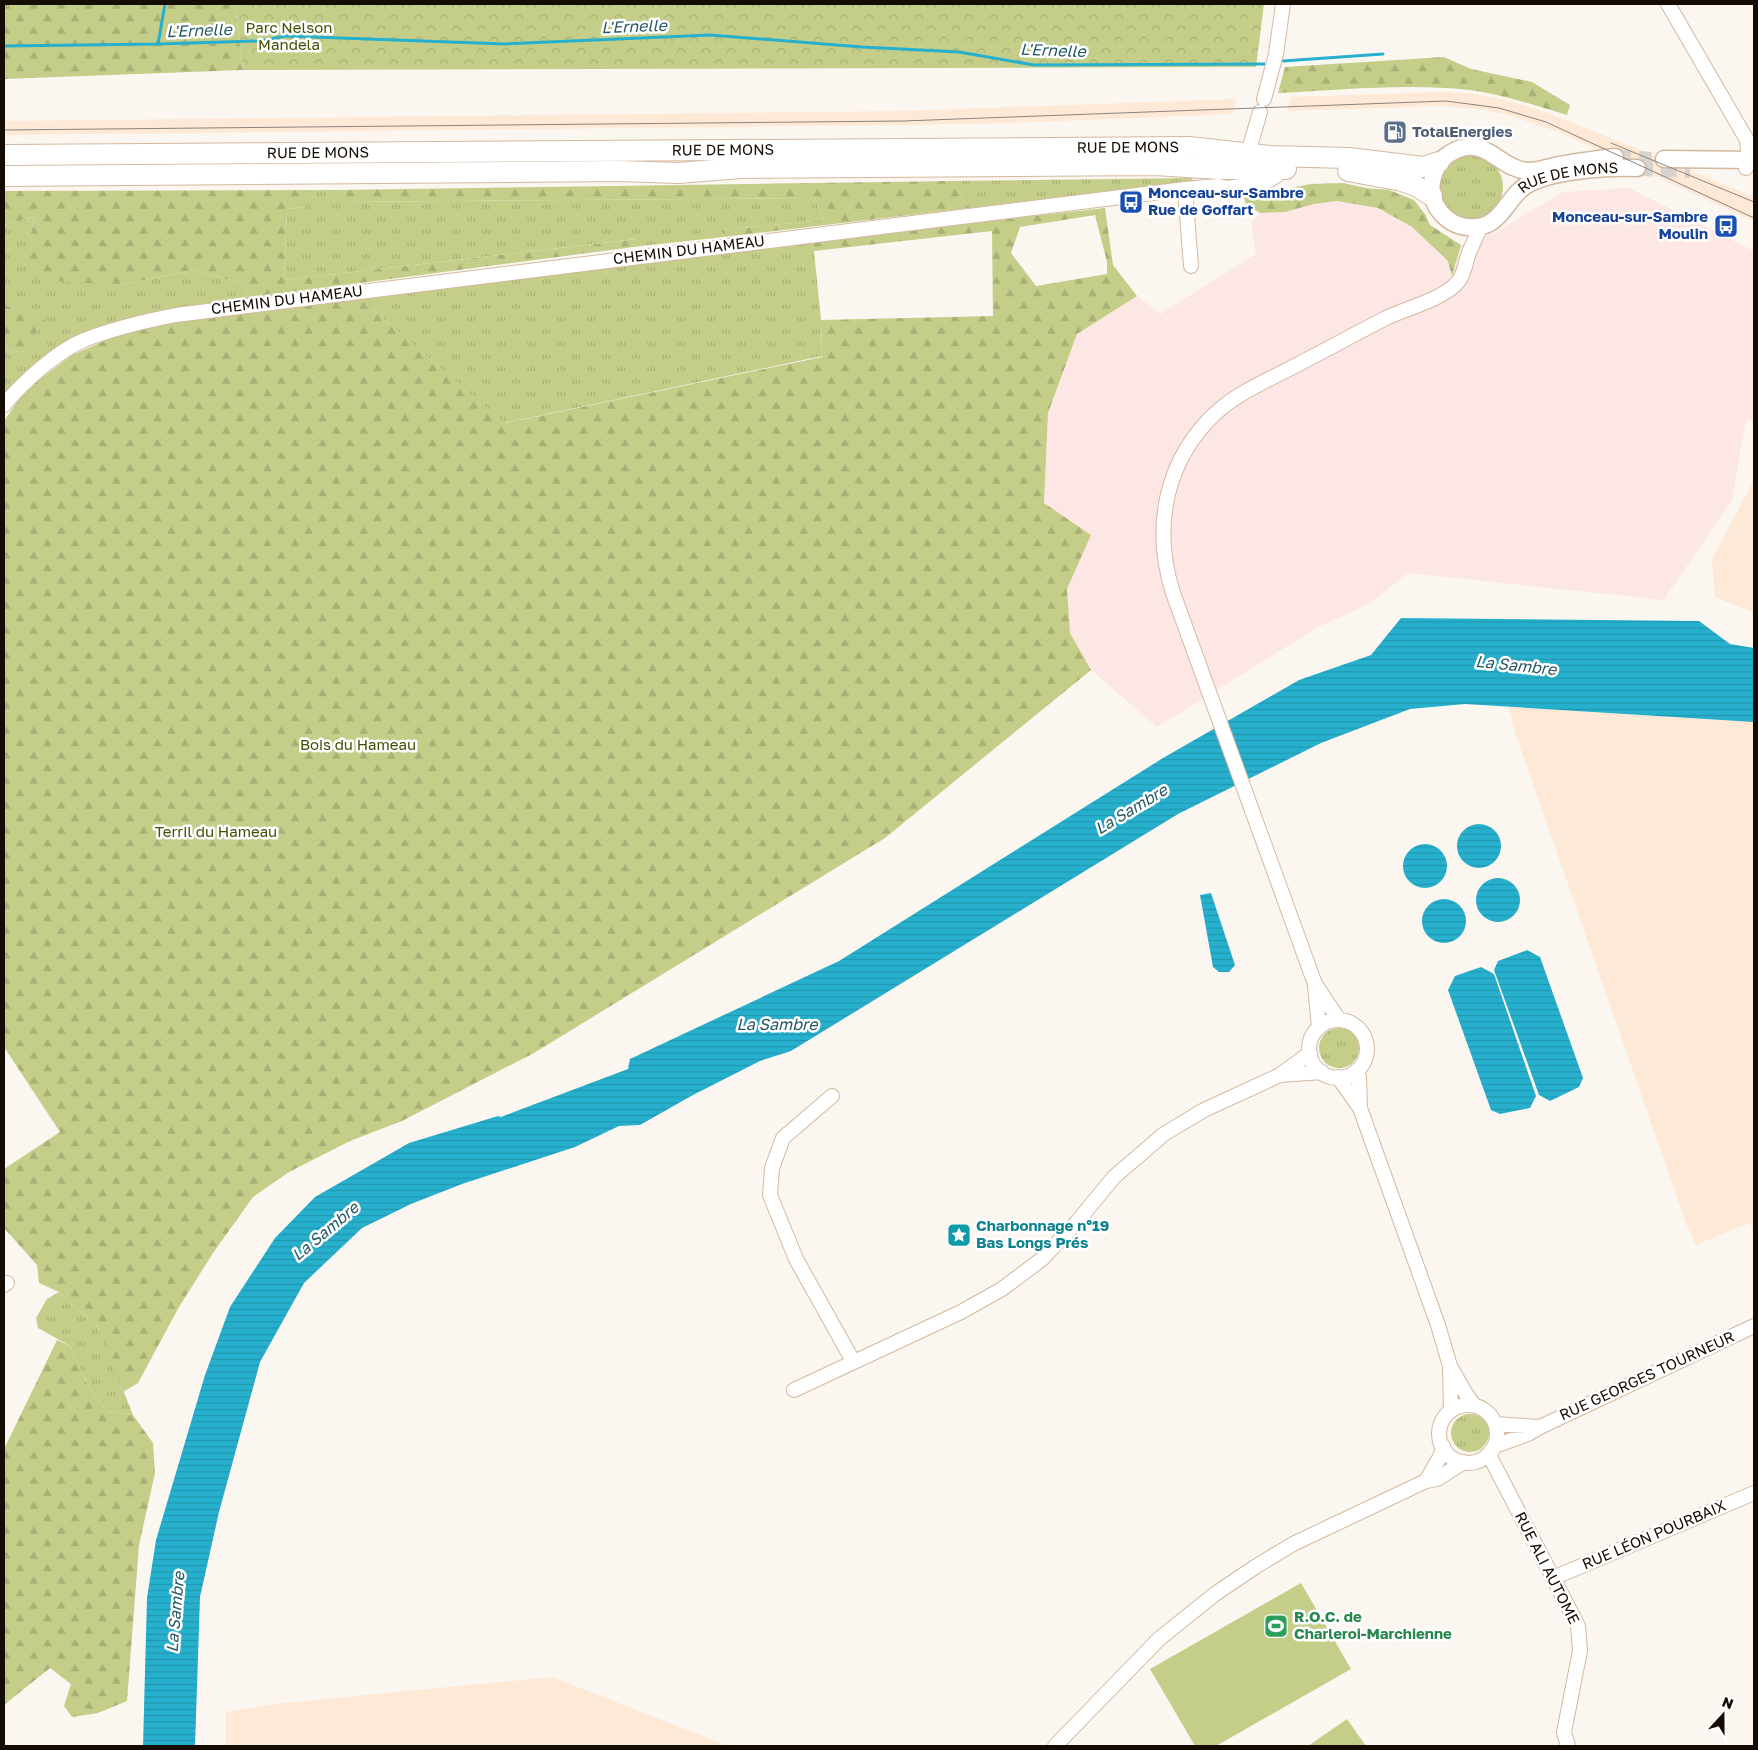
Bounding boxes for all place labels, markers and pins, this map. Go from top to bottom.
fuel station icon: TotalEnergies [1382,119,1408,145]
place label: TotalEnergies [1412,122,1513,140]
place label: Monceau-sur-Sambre Rue de Goffart [1148,183,1304,218]
bus stop icon: Monceau-sur-Sambre Rue de Goffart [1118,189,1144,215]
place label: Monceau-sur-Sambre Moulin [1552,207,1708,242]
bus stop icon: Monceau-sur-Sambre Moulin [1713,213,1739,239]
place label: Charbonnage n°19 Bas Longs Prés [976,1216,1109,1251]
place icon: Charbonnage n°19 Bas Longs Prés [946,1222,972,1248]
place label: R.O.C. de Charleroi-Marchienne [1294,1607,1452,1642]
sports icon: R.O.C. de Charleroi-Marchienne [1263,1613,1289,1639]

